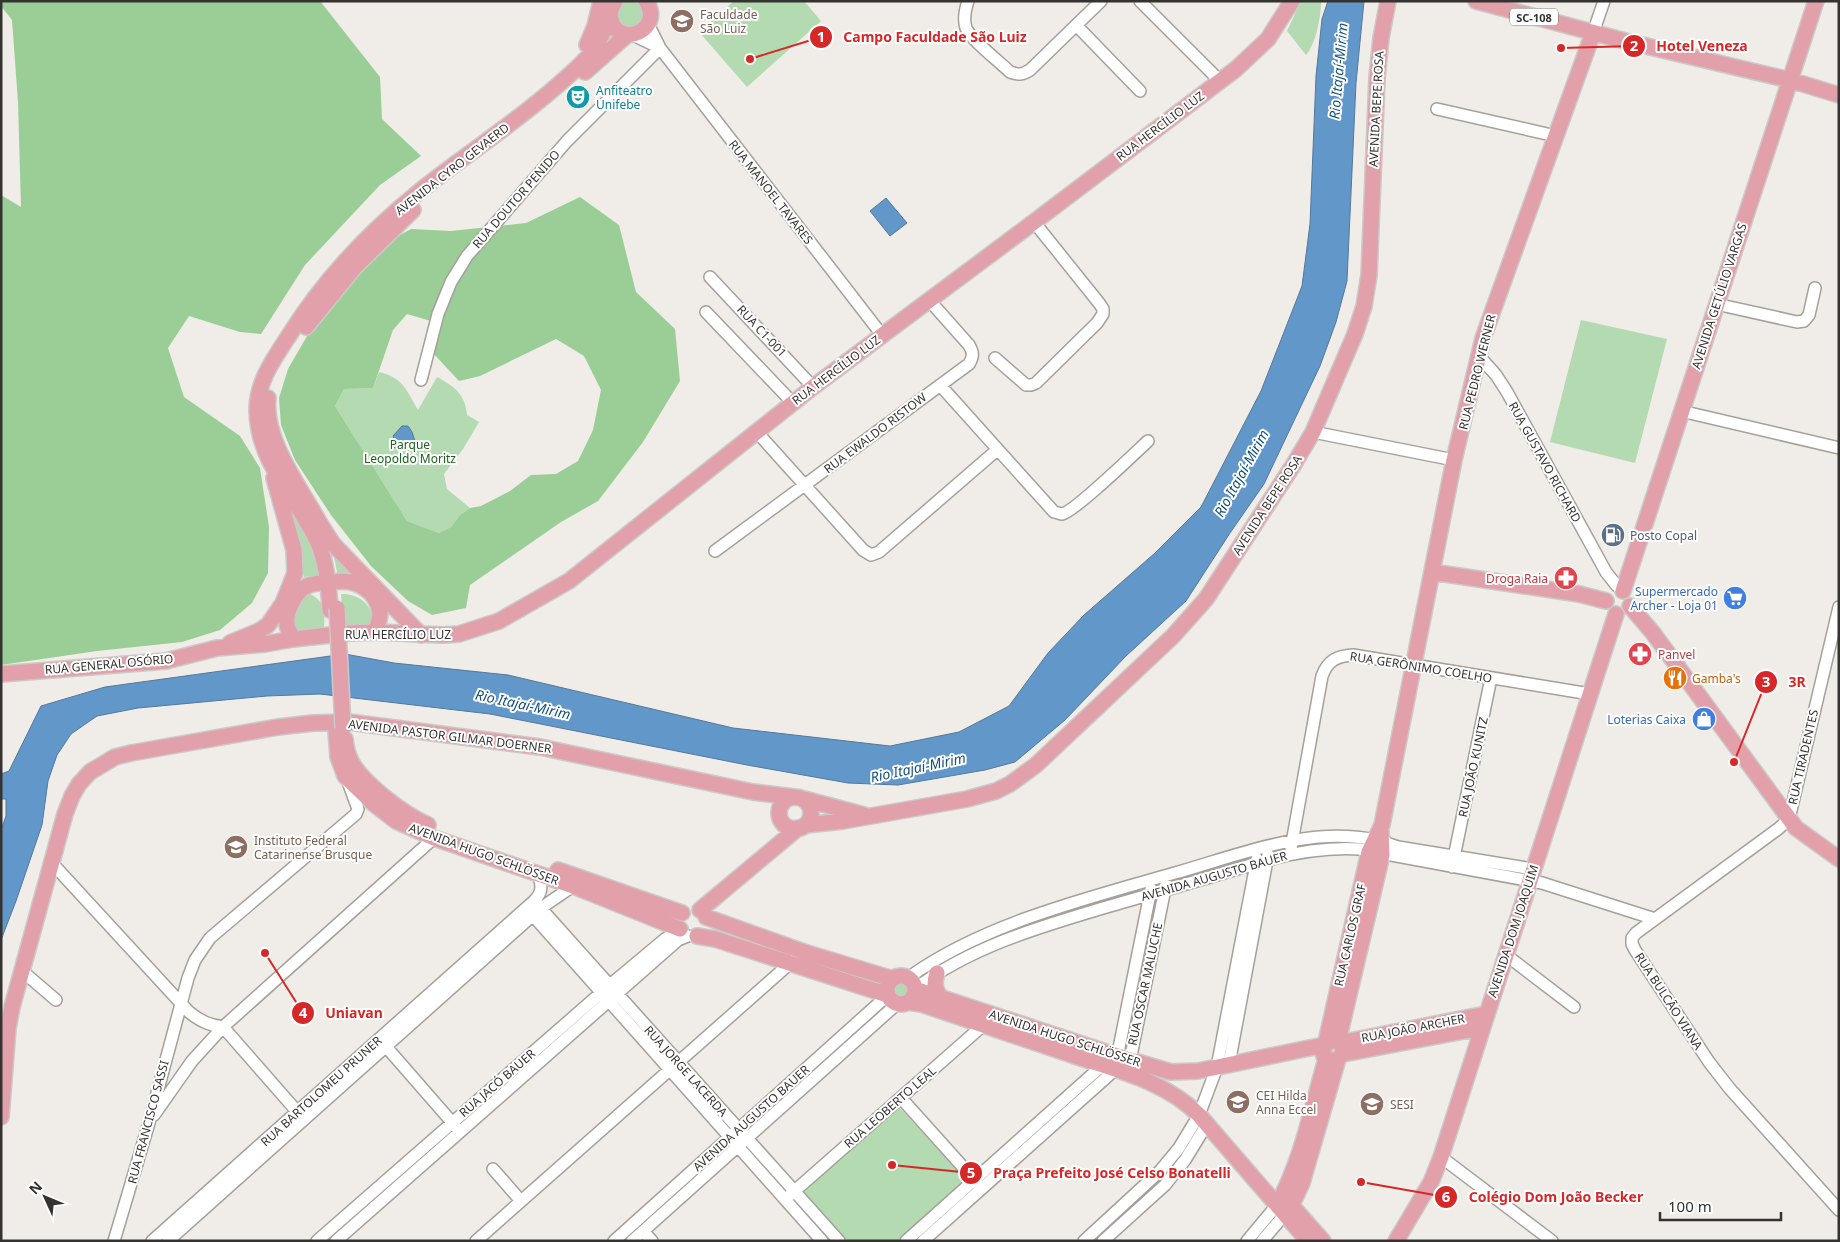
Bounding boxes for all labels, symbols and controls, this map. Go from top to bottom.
place label: Faculdade São Luiz [700,6,758,37]
school or university icon: Faculdade São Luiz [669,8,695,34]
road number: SC-108 [1510,8,1558,26]
callout: Campo Faculdade São Luiz [808,22,1037,51]
water label: Rio Itajaí-Mirim [1324,22,1352,120]
text: 1 [817,26,825,46]
text: Campo Faculdade São Luiz [843,27,1027,46]
callout: Hotel Veneza [1622,32,1758,61]
text: 2 [1630,35,1639,55]
text: Hotel Veneza [1656,36,1748,55]
street label: AVENIDA BEPE ROSA [1364,50,1388,167]
place label: Anfiteatro Unifebe [596,82,652,113]
theatre icon: Anfiteatro Unifebe [565,84,591,110]
street label: RUA HERCÍLIO LUZ [1112,87,1208,165]
street label: AVENIDA CYRO GEVAERD [391,119,513,219]
street label: RUA MANOEL TAVARES [725,136,817,248]
street label: RUA DOUTOR PENIDO [468,146,564,252]
street label: AVENIDA GETÚLIO VARGAS [1687,221,1751,371]
street label: RUA C1-001 [733,301,791,361]
street label: RUA PEDRO WERNER [1454,312,1500,431]
street label: RUA HERCÍLIO LUZ [788,331,884,409]
street label: RUA EWALDO RISTOW [820,389,930,477]
street label: RUA GUSTAVO RICHARD [1505,399,1585,526]
water label: Rio Itajaí-Mirim [1209,426,1273,520]
park label: Parque Leopoldo Moritz [364,436,456,467]
street label: AVENIDA BEPE ROSA [1228,451,1306,558]
fuel station icon: Posto Copal [1600,522,1626,548]
place label: Posto Copal [1630,527,1697,544]
pharmacy icon: Droga Raia [1553,565,1579,591]
place label: Droga Raia [1486,570,1548,587]
place label: Supermercado Archer - Loja 01 [1630,583,1718,614]
supermarket icon: Supermercado Archer - Loja 01 [1722,585,1748,611]
street label: RUA HERCÍLIO LUZ [345,626,451,643]
pharmacy icon: Panvel [1627,641,1653,667]
place label: Panvel [1658,646,1695,663]
street label: RUA GERÔNIMO COELHO [1349,647,1493,687]
street label: RUA GENERAL OSÓRIO [44,650,174,678]
restaurant icon: Gamba's [1662,665,1688,691]
callout: 3R [1754,667,1816,696]
place label: Gamba's [1692,670,1741,687]
text: 3 [1762,671,1770,691]
text: 3R [1788,672,1806,691]
water label: Rio Itajaí-Mirim [474,685,572,723]
shop icon: Loterias Caixa [1691,706,1717,732]
street label: RUA TIRADENTES [1784,707,1822,806]
place label: Loterias Caixa [1607,711,1686,728]
street label: AVENIDA PASTOR GILMAR DOERNER [347,715,553,757]
street label: RUA JOÃO KUNITZ [1454,715,1492,819]
water label: Rio Itajaí-Mirim [869,748,967,786]
street label: AVENIDA HUGO SCHLÖSSER [407,819,562,889]
place label: Instituto Federal Catarinense Brusque [254,832,372,863]
school or university icon: Instituto Federal Catarinense Brusque [223,834,249,860]
street label: AVENIDA AUGUSTO BAUER [1139,847,1290,905]
street label: AVENIDA DOM JOAQUIM [1483,862,1543,1000]
street label: RUA CARLOS GRAF [1330,882,1370,988]
street label: RUA OSCAR MALUCHE [1124,921,1166,1047]
street label: RUA BULCÃO VIANA [1631,949,1707,1053]
callout: Uniavan [290,998,393,1027]
text: 4 [299,1002,308,1022]
text: Uniavan [325,1003,383,1022]
street label: AVENIDA HUGO SCHLÖSSER [987,1005,1143,1071]
street label: RUA JOÃO ARCHER [1360,1010,1467,1046]
street label: RUA JORGE LACERDA [640,1022,732,1120]
street label: RUA BARTOLOMEU PRUNER [257,1032,386,1150]
street label: RUA JACÓ BAUER [455,1045,539,1121]
street label: RUA FRANCISCO SASSI [123,1058,173,1186]
street label: AVENIDA AUGUSTO BAUER [689,1061,813,1175]
street label: RUA LEOBERTO LEAL [840,1062,940,1152]
place label: CEI Hilda Anna Eccel [1256,1087,1316,1118]
school or university icon: CEI Hilda Anna Eccel [1225,1089,1251,1115]
school or university icon: SESI [1359,1091,1385,1117]
place label: SESI [1390,1096,1414,1113]
callout: Praça Prefeito José Celso Bonatelli [958,1159,1241,1188]
text: 5 [967,1162,975,1182]
text: Praça Prefeito José Celso Bonatelli [993,1163,1231,1182]
north arrow [20,1172,70,1222]
text: N [24,1177,46,1198]
callout: Colégio Dom João Becker [1433,1183,1653,1212]
text: 6 [1442,1186,1451,1206]
text: Colégio Dom João Becker [1469,1187,1644,1206]
scale bar [1660,1190,1781,1222]
text: 100 m [1668,1196,1712,1216]

